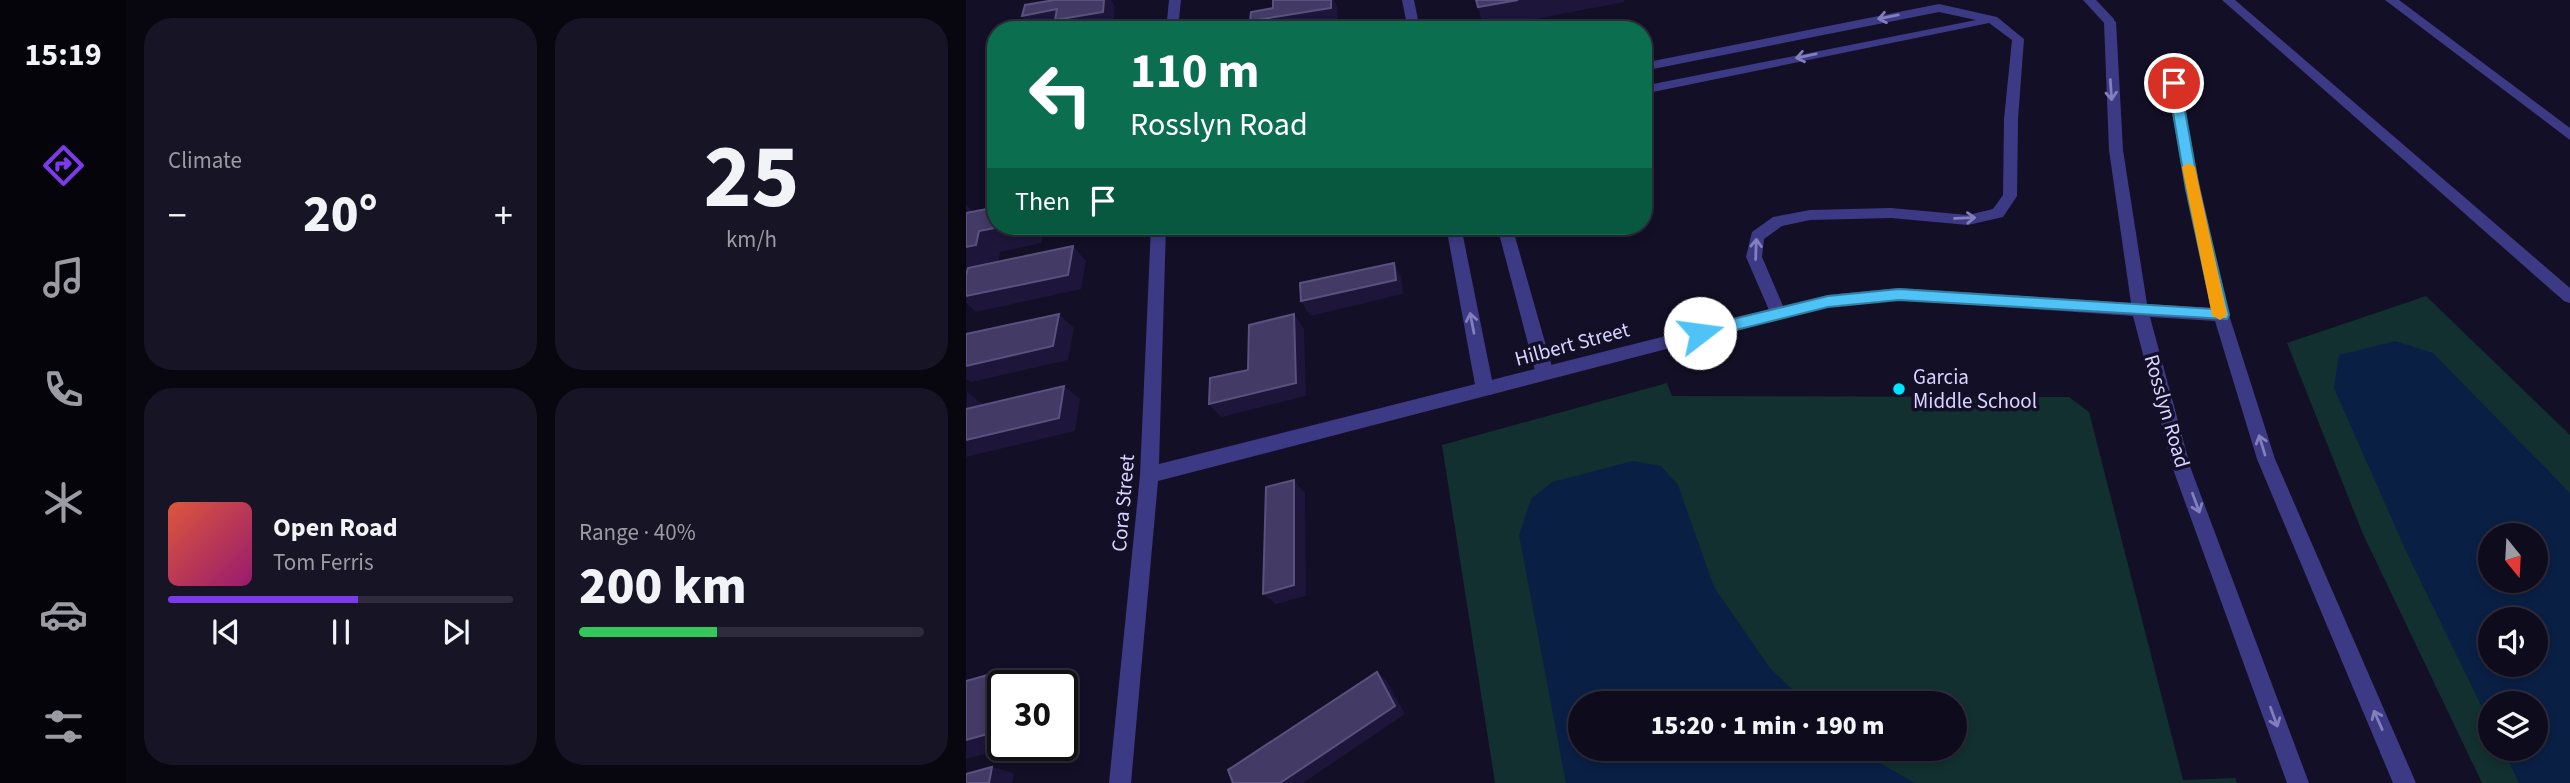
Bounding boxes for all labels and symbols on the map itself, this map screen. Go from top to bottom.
one-way arrow [1877,11,1900,25]
one-way arrow [1795,50,1818,64]
pin [2144,53,2204,113]
one-way arrow [2105,78,2118,101]
one-way arrow [1953,212,1976,225]
one-way arrow [1750,238,1763,261]
position arrow [1663,296,1737,370]
one-way arrow [1464,312,1478,335]
street label: Hilbert Street [1511,314,1633,374]
street label: Rosslyn Road [2137,351,2197,471]
place label: Garcia Middle School [1913,362,2037,416]
marker: Garcia Middle School [1891,381,1907,397]
one-way arrow [2254,434,2267,456]
street label: Cora Street [1104,453,1142,553]
one-way arrow [2190,492,2203,514]
north arrow [2478,523,2548,593]
speed limit sign: 30 [987,670,1078,761]
one-way arrow [2268,705,2281,727]
one-way arrow [2371,710,2384,732]

